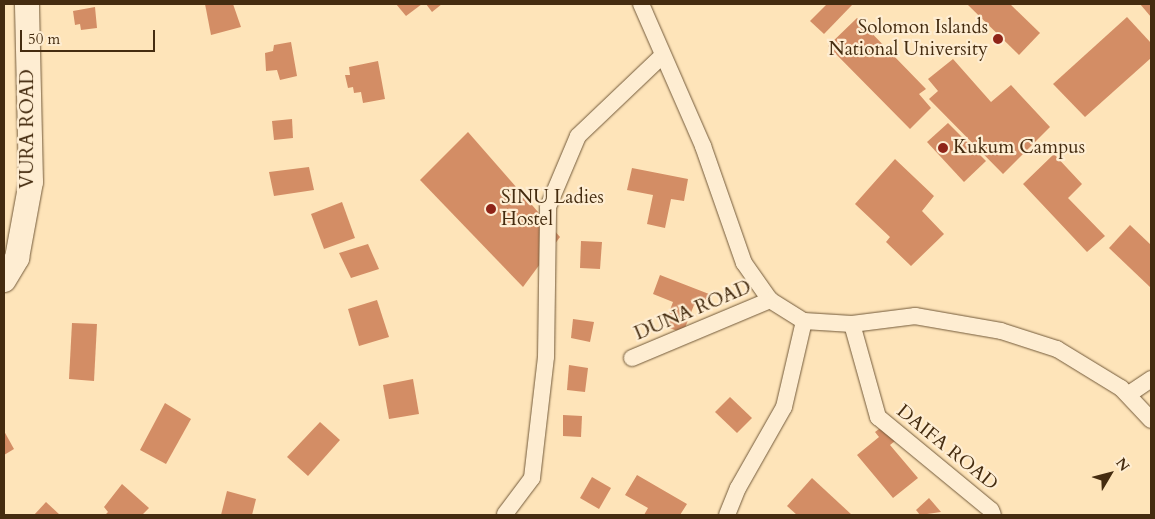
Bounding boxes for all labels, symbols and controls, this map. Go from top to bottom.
place label: Solomon Islands National University [828,17,988,61]
scale bar [22,20,158,52]
text: 50 m [28,29,60,49]
marker: Solomon Islands National University [992,33,1004,45]
street label: VURA ROAD [17,69,39,189]
place label: Kukum Campus [953,137,1085,159]
marker: Kukum Campus [937,142,949,154]
place label: SINU Ladies Hostel [501,187,604,231]
marker: SINU Ladies Hostel [485,203,497,215]
street label: DUNA ROAD [631,276,755,346]
street label: DAIFA ROAD [892,400,1002,496]
north arrow [1085,449,1135,499]
text: N [1111,454,1134,475]

